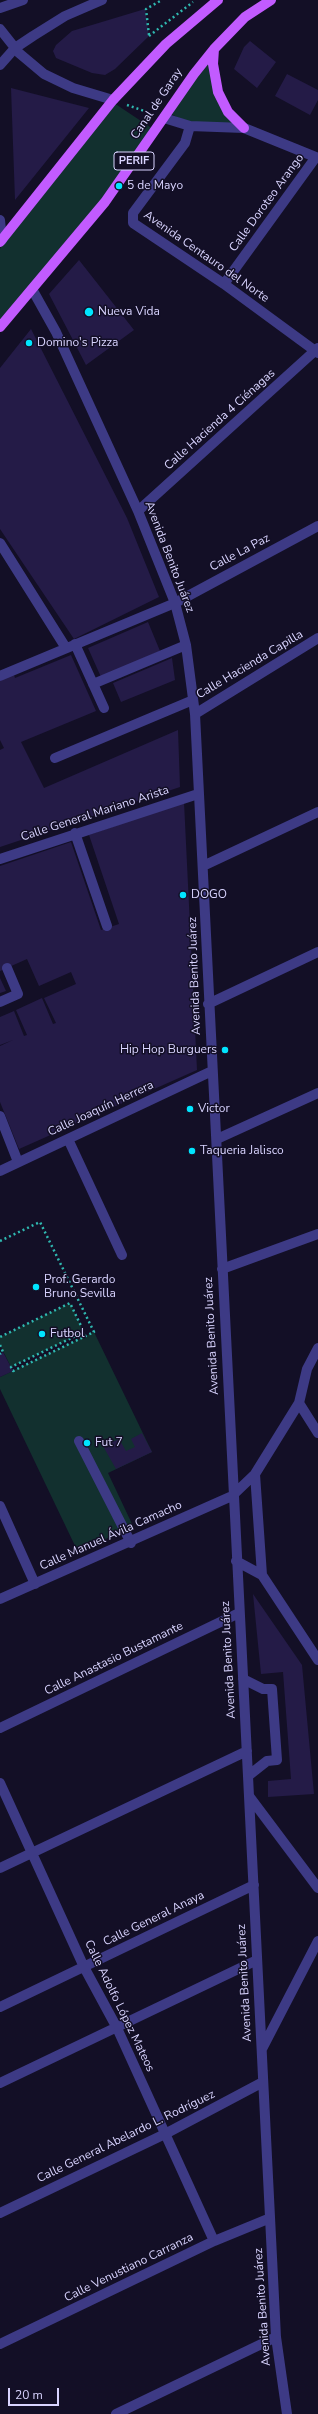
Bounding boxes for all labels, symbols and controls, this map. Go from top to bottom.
street label: Canal de Garay [128,66,186,142]
street label: Calle Doroteo Arango [227,151,307,255]
road number: PERIF [114,152,154,170]
place label: 5 de Mayo [127,179,183,193]
marker: 5 de Mayo [114,181,124,191]
street label: Avenida Centauro del Norte [141,208,271,306]
place label: Nueva Vida [98,305,160,319]
marker: Nueva Vida [83,306,95,318]
place label: Domino's Pizza [37,336,118,350]
marker: Domino's Pizza [24,338,34,348]
street label: Calle Hacienda 4 Ciénagas [162,366,278,474]
street label: Avenida Benito Juárez [141,499,197,615]
street label: Calle La Paz [208,531,272,575]
street label: Calle Hacienda Capilla [194,627,306,703]
street label: Calle General Mariano Arista [19,783,171,845]
place label: DOGO [191,888,227,902]
marker: DOGO [178,890,188,900]
street label: Avenida Benito Juárez [186,917,204,1035]
place label: Hip Hop Burguers [120,1043,217,1057]
marker: Hip Hop Burguers [220,1045,230,1055]
street label: Calle Joaquín Herrera [46,1078,156,1140]
place label: Victor [198,1102,230,1116]
marker: Victor [185,1104,195,1114]
place label: Taqueria Jalisco [200,1144,284,1158]
marker: Taqueria Jalisco [187,1146,197,1156]
place label: Prof. Gerardo Bruno Sevilla [44,1273,116,1301]
street label: Avenida Benito Juárez [202,1277,222,1395]
marker: Prof. Gerardo Bruno Sevilla [31,1282,41,1292]
place label: Futbol [50,1327,85,1341]
marker: Futbol [37,1329,47,1339]
place label: Fut 7 [95,1436,123,1450]
marker: Fut 7 [82,1438,92,1448]
street label: Calle Manuel Ávila Camacho [38,1498,184,1574]
street label: Avenida Benito Juárez [219,1601,239,1719]
street label: Calle Anastasio Bustamante [42,1619,186,1699]
street label: Calle General Anaya [101,1888,207,1950]
street label: Avenida Benito Juárez [235,1924,255,2042]
street label: Calle Adolfo López Mateos [81,1938,157,2074]
street label: Calle General Abelardo L. Rodríguez [35,2088,217,2186]
street label: Calle Venustiano Carranza [62,2230,196,2306]
street label: Avenida Benito Juárez [252,2248,274,2366]
scale bar [10,2380,61,2406]
text: 20 m [15,2387,43,2403]

